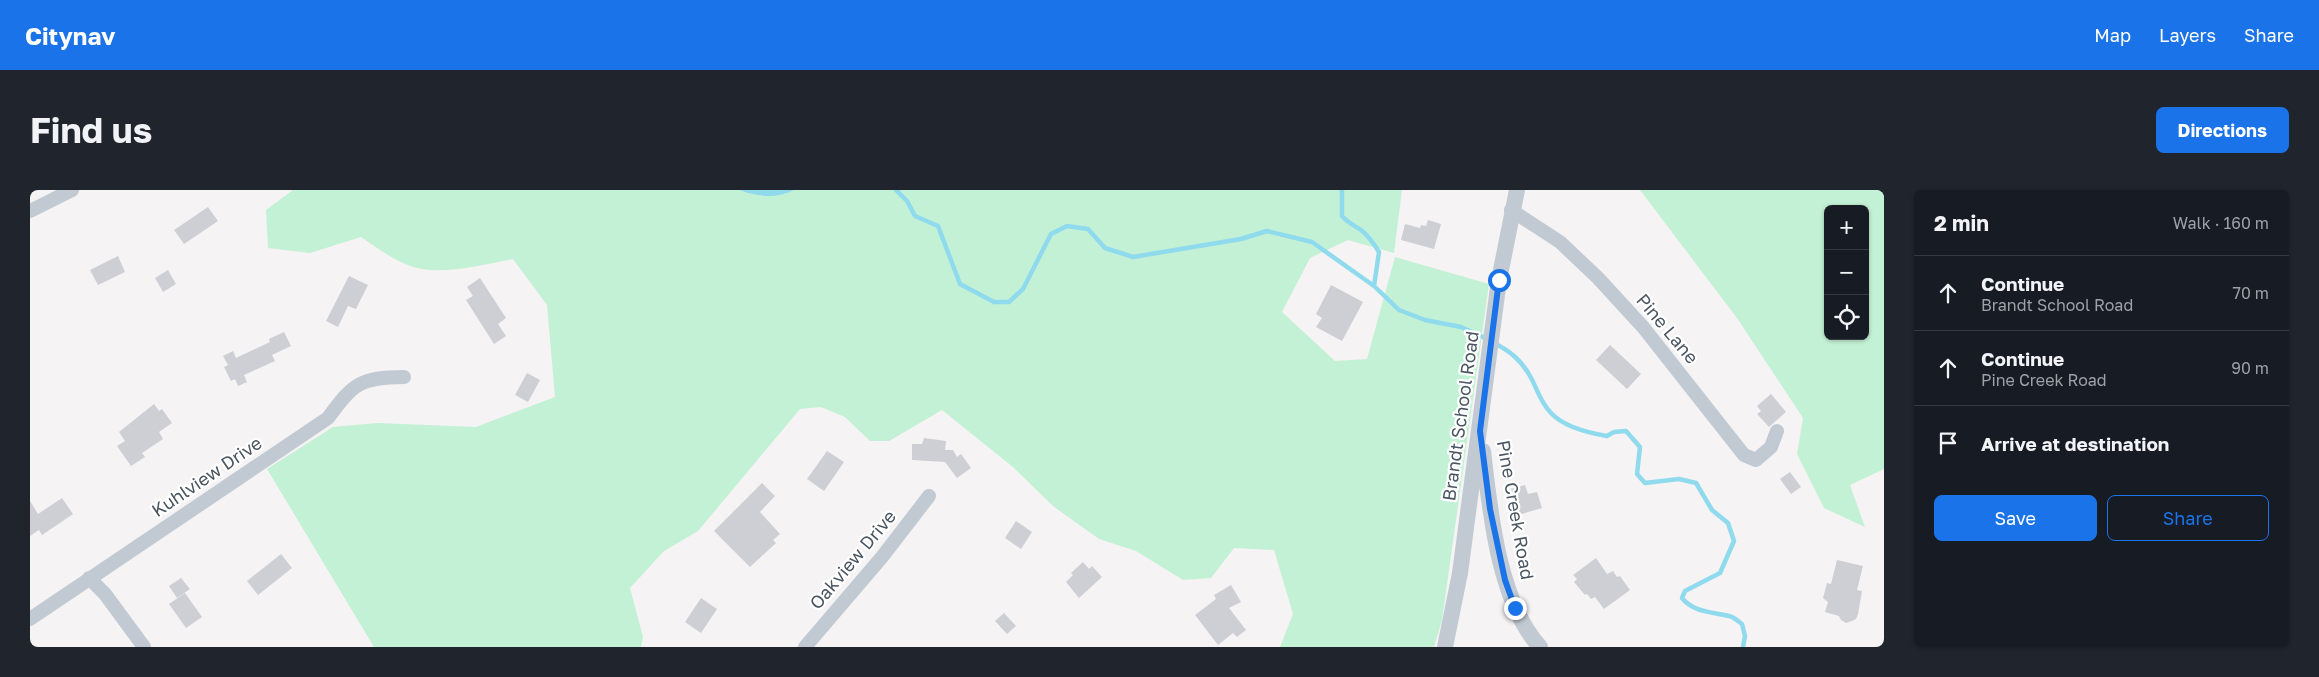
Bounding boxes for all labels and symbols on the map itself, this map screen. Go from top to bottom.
route start [1488,269,1511,292]
street label: Pine Lane [1632,289,1703,368]
street label: Brandt School Road [1437,330,1483,502]
street label: Kuhlview Drive [147,431,266,521]
street label: Pine Creek Road [1493,438,1539,581]
street label: Oakview Drive [804,505,900,613]
route end [1504,597,1527,620]

